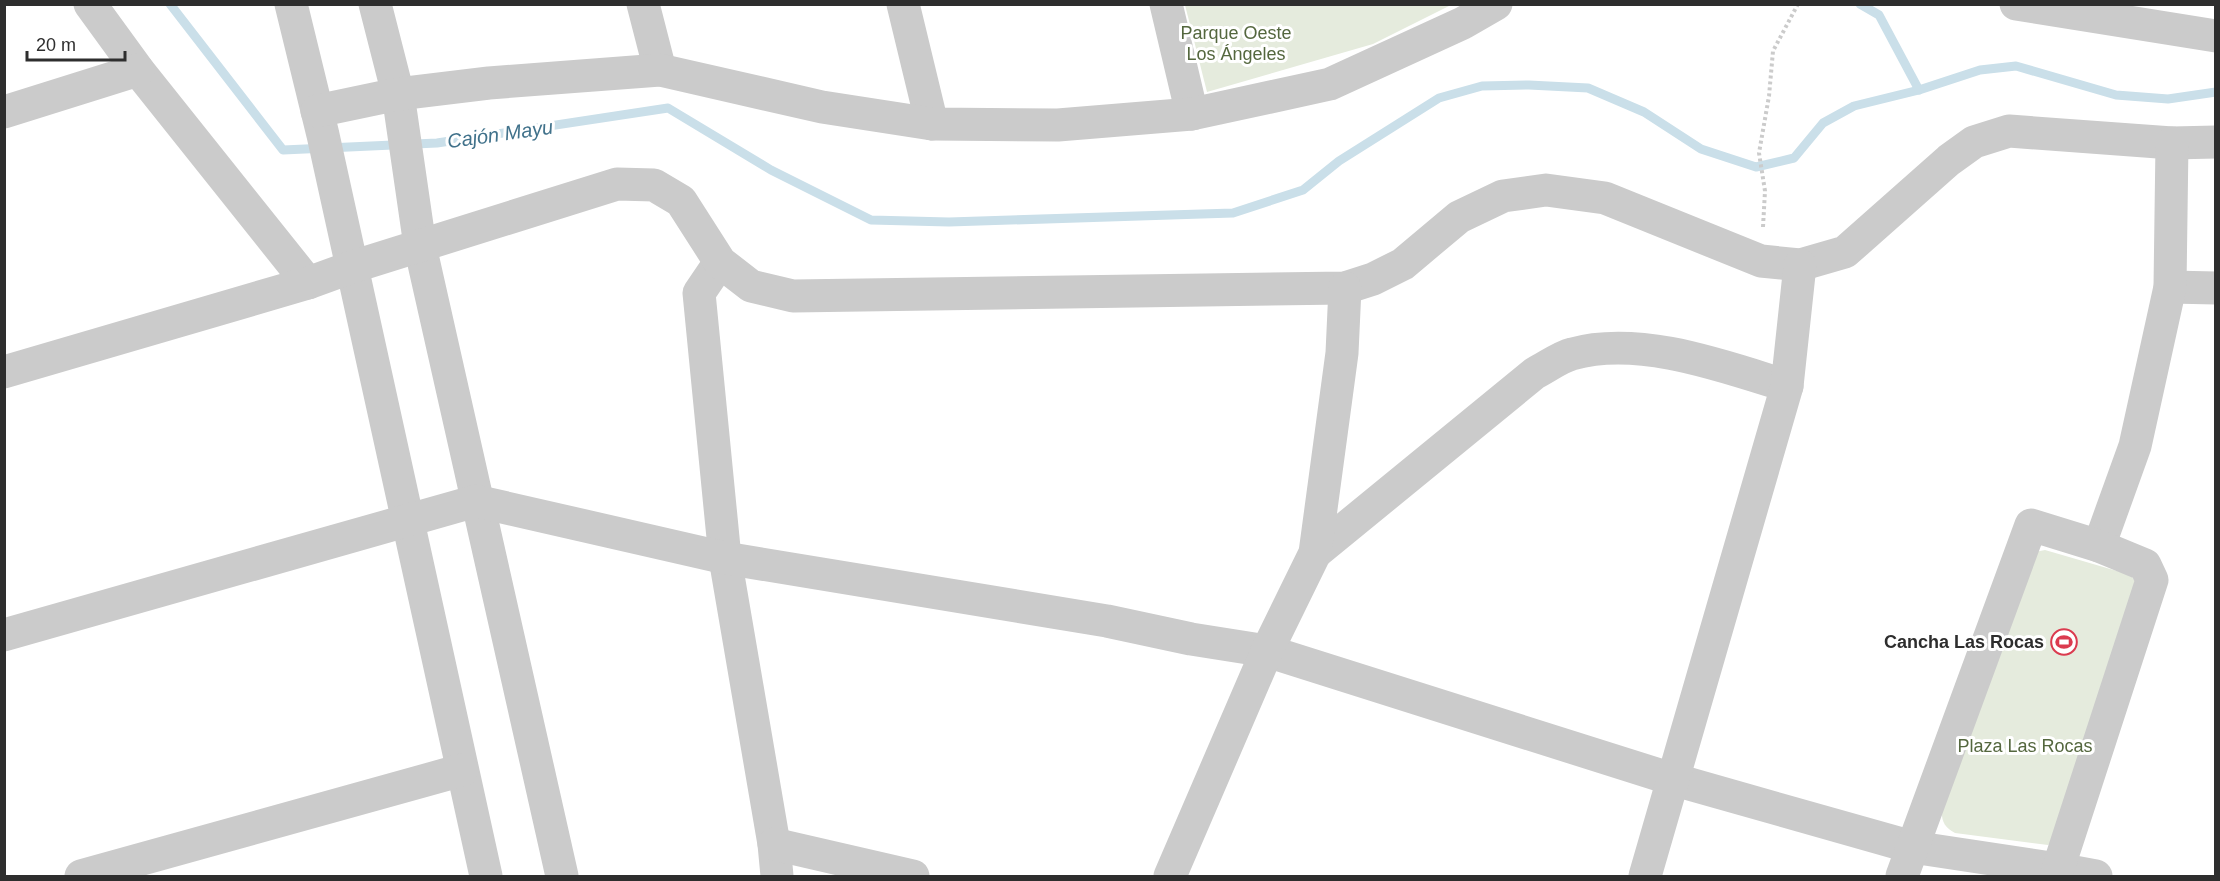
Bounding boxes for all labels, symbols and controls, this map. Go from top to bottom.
park label: Parque Oeste Los Ángeles [1180,23,1292,64]
scale bar [27,24,124,62]
text: 20 m [36,35,76,55]
water label: Cajón Mayu [446,116,554,152]
sports icon: Cancha Las Rocas [2049,627,2079,657]
place label: Cancha Las Rocas [1884,632,2044,652]
park label: Plaza Las Rocas [1957,736,2093,756]

